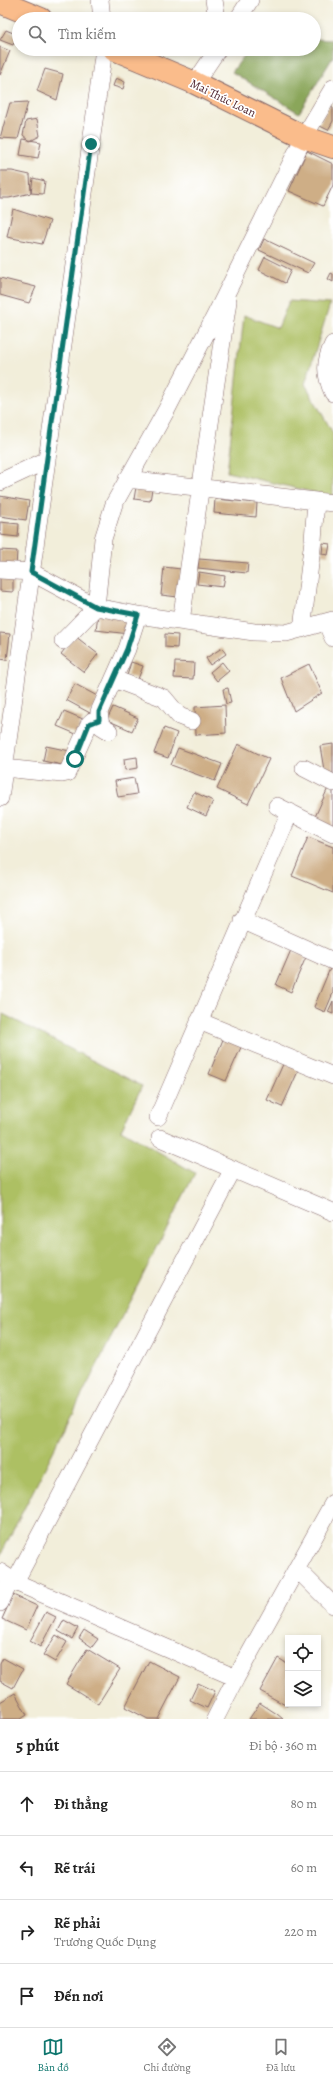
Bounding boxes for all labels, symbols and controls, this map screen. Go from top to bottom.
search box [12,12,321,56]
icon: search [26,23,48,45]
text: Tìm kiếm [58,24,116,44]
street label: Mai Thúc Loan [187,75,259,121]
route end [82,135,100,153]
route start [66,750,84,768]
map controls [285,1635,321,1707]
button: locate [285,1635,321,1671]
button: layers [285,1671,321,1707]
text: 5 phút [16,1734,60,1757]
text: Đi bộ · 360 m [249,1737,317,1754]
icon: ahead [16,1793,38,1815]
text: Đi thẳng [54,1794,108,1814]
text: 80 m [290,1795,317,1812]
icon: left [16,1857,38,1879]
text: Rẽ trái [54,1858,95,1878]
text: 60 m [291,1859,317,1876]
text: Rẽ phải [54,1913,100,1933]
icon: right [16,1921,38,1943]
text: 220 m [284,1923,317,1940]
text: Trương Quốc Dụng [54,1933,156,1950]
icon: arrive [16,1985,38,2007]
text: Đến nơi [54,1986,103,2006]
tab: Bản đồ [37,2036,69,2075]
tab: Chỉ đường [144,2036,191,2075]
tab: Đã lưu [266,2036,296,2075]

